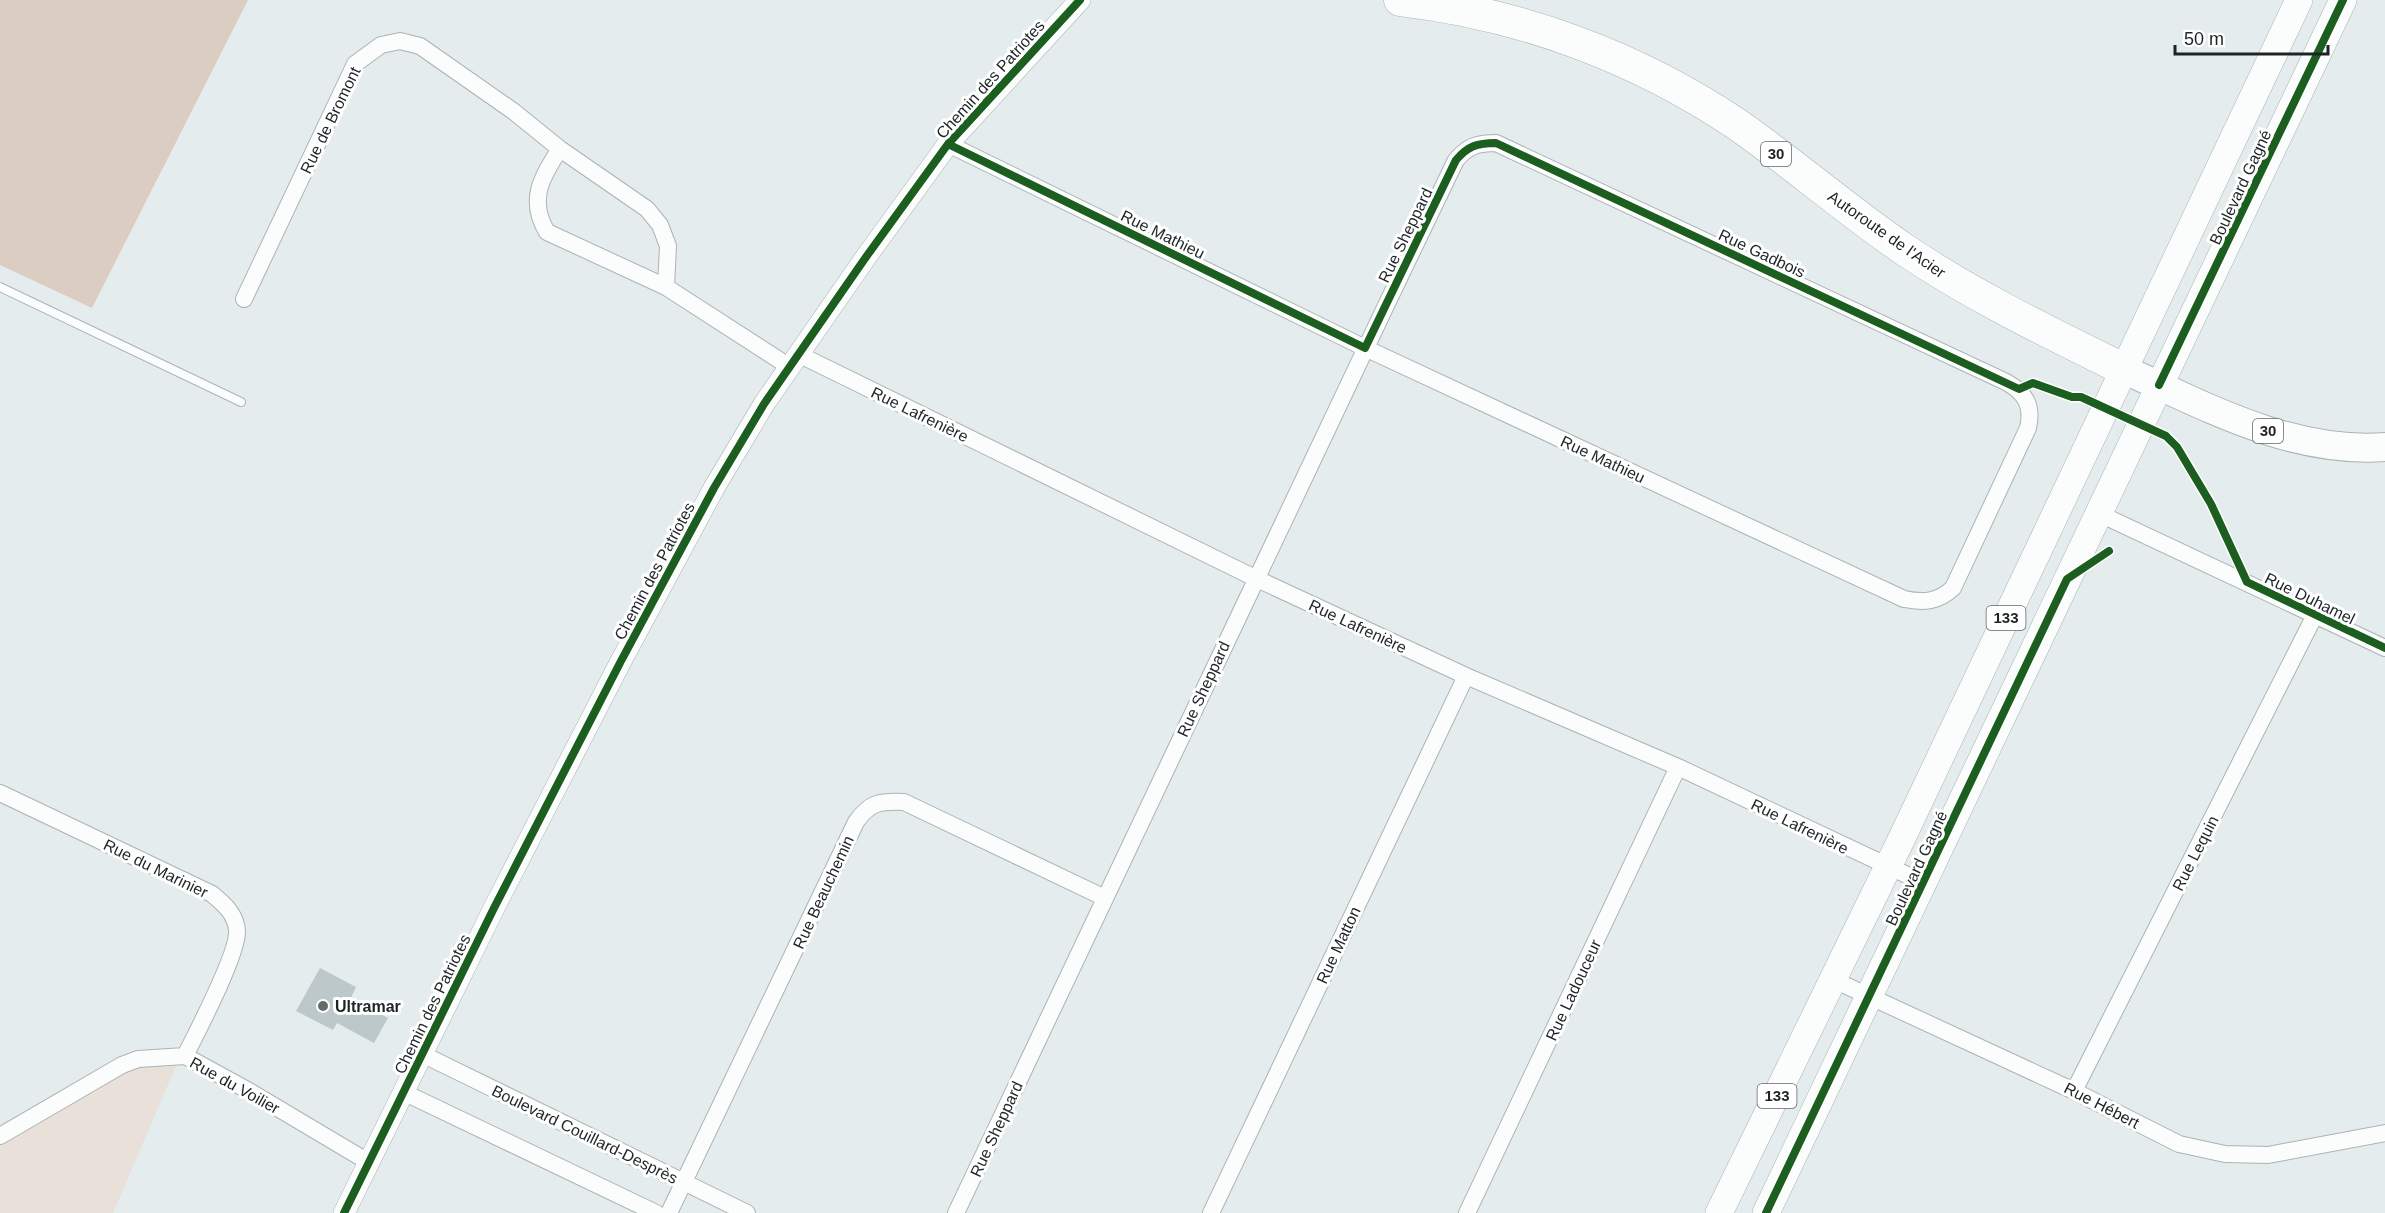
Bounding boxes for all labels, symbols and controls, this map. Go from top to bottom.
street label: Chemin des Patriotes [933,17,1048,142]
scale bar [2175,18,2328,56]
text: 50 m [2184,29,2224,49]
street label: Rue de Bromont [297,64,364,176]
street label: Boulevard Gagné [2206,127,2275,247]
road number: 30 [1761,142,1791,166]
street label: Rue Sheppard [1375,185,1436,285]
street label: Autoroute de l'Acier [1825,188,1949,282]
street label: Rue Mathieu [1118,207,1207,262]
street label: Rue Gadbois [1716,226,1808,281]
street label: Rue Lafrenière [868,384,971,445]
road number: 30 [2253,419,2283,443]
street label: Rue Mathieu [1558,433,1647,486]
street label: Chemin des Patriotes [611,500,698,643]
street label: Rue Duhamel [2262,569,2357,628]
street label: Rue Lafrenière [1306,596,1409,657]
road number: 133 [1986,606,2026,630]
street label: Rue Sheppard [1174,639,1233,740]
street label: Rue Lafrenière [1748,796,1851,857]
street label: Boulevard Gagné [1882,808,1951,928]
street label: Rue Lequin [2169,813,2222,894]
street label: Rue Beauchemin [790,833,857,951]
street label: Rue du Marinier [101,836,211,901]
street label: Rue Matton [1313,904,1364,986]
street label: Chemin des Patriotes [391,932,474,1077]
street label: Rue Ladouceur [1543,936,1605,1043]
place label: Ultramar [335,998,401,1015]
marker: Ultramar [316,999,330,1013]
street label: Rue du Voilier [187,1054,283,1117]
street label: Rue Sheppard [967,1079,1026,1180]
street label: Rue Hébert [2061,1079,2143,1132]
street label: Boulevard Couillard-Desprès [489,1082,680,1187]
road number: 133 [1758,1084,1796,1108]

